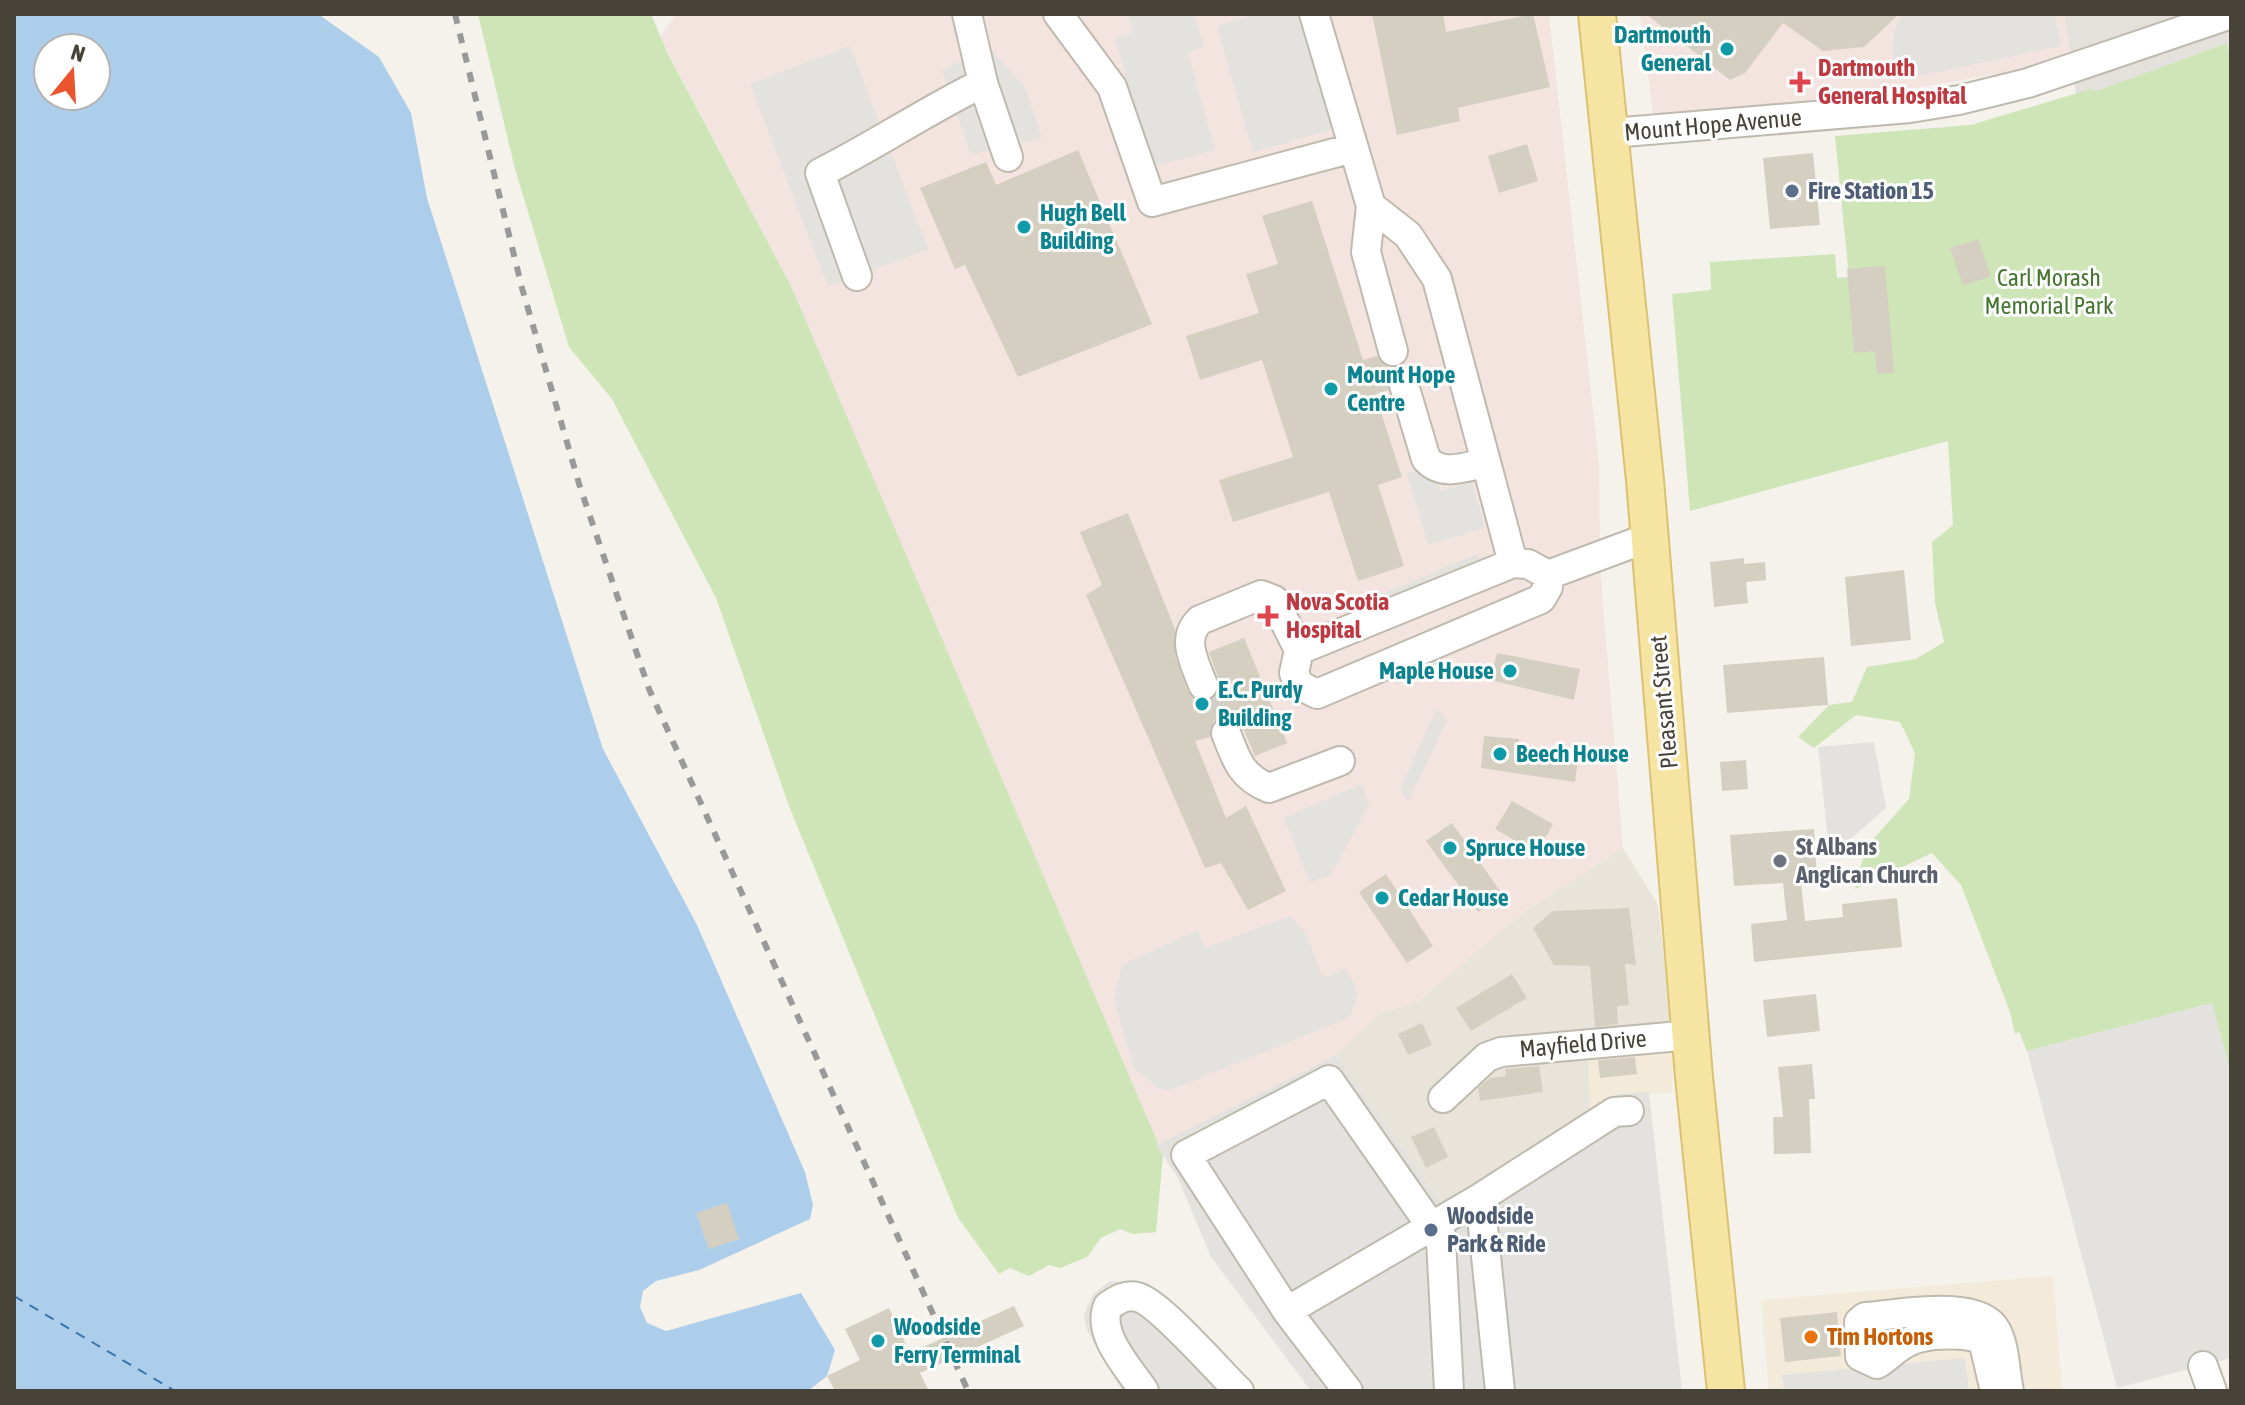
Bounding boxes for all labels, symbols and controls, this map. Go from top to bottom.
place label: Dartmouth General [1614,21,1712,76]
north arrow [32,32,112,112]
text: N [68,39,88,67]
marker: Dartmouth General [1718,40,1736,58]
place label: Dartmouth General Hospital [1818,54,1967,109]
marker: Dartmouth General Hospital [1789,71,1811,93]
street label: Mount Hope Avenue [1623,103,1803,146]
place label: Fire Station 15 [1808,177,1934,204]
marker: Fire Station 15 [1783,182,1801,200]
place label: Hugh Bell Building [1040,199,1126,254]
marker: Hugh Bell Building [1015,218,1033,236]
park label: Carl Morash Memorial Park [1984,264,2114,319]
place label: Mount Hope Centre [1347,361,1455,416]
marker: Mount Hope Centre [1322,380,1340,398]
place label: Nova Scotia Hospital [1286,588,1389,643]
marker: Nova Scotia Hospital [1257,605,1279,627]
street label: Pleasant Street [1644,634,1683,770]
place label: Maple House [1379,657,1494,684]
marker: Maple House [1501,662,1519,680]
place label: E.C. Purdy Building [1218,676,1303,731]
marker: E.C. Purdy Building [1193,695,1211,713]
place label: Beech House [1516,740,1629,767]
marker: Beech House [1491,745,1509,763]
place label: St Albans Anglican Church [1795,833,1938,888]
place label: Spruce House [1466,834,1585,861]
marker: Spruce House [1441,839,1459,857]
marker: St Albans Anglican Church [1771,852,1789,870]
place label: Cedar House [1398,884,1509,911]
marker: Cedar House [1373,889,1391,907]
street label: Mayfield Drive [1518,1024,1648,1063]
place label: Woodside Park & Ride [1446,1202,1546,1257]
marker: Woodside Park & Ride [1422,1221,1440,1239]
place label: Woodside Ferry Terminal [893,1313,1021,1368]
place label: Tim Hortons [1827,1323,1934,1350]
marker: Tim Hortons [1802,1328,1820,1346]
marker: Woodside Ferry Terminal [869,1332,887,1350]

